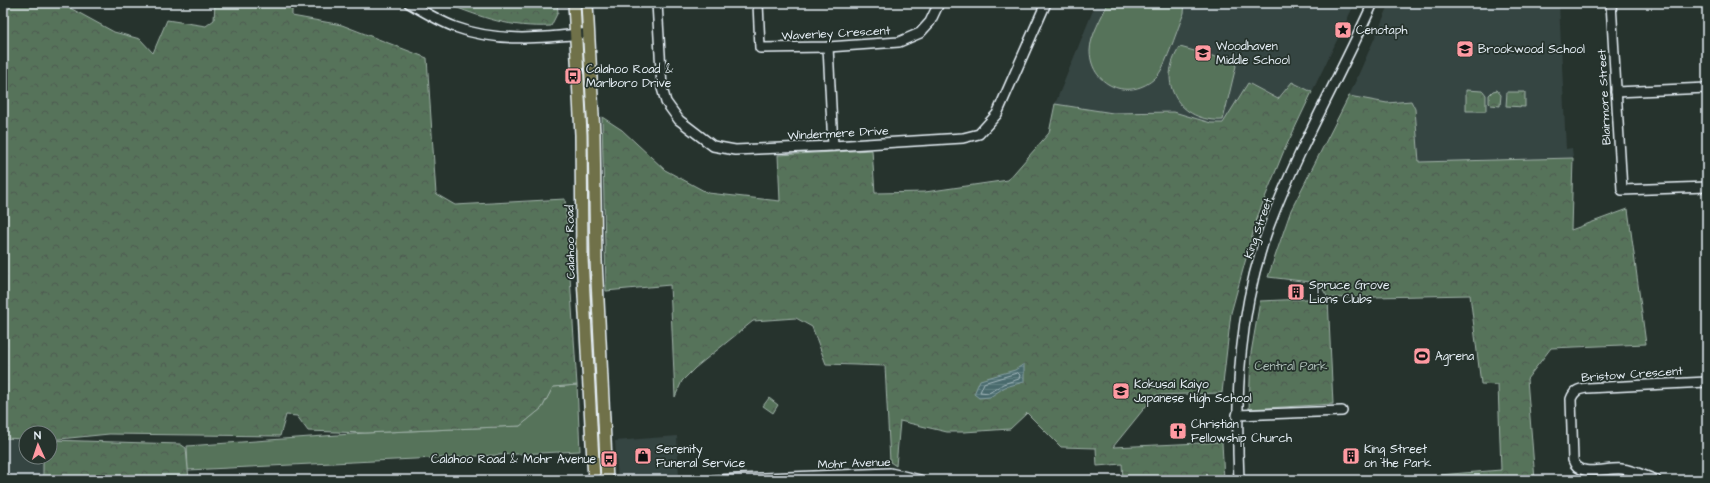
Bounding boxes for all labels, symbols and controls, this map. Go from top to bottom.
place icon: Cenotaph [1333,20,1353,40]
street label: Waverley Crescent [781,22,891,46]
place label: Cenotaph [1356,22,1407,39]
place label: Woodhaven Middle School [1216,38,1290,69]
school or university icon: Brookwood School [1455,39,1475,59]
place label: Brookwood School [1478,41,1585,58]
school or university icon: Woodhaven Middle School [1193,43,1213,63]
street label: Blairmore Street [1593,48,1615,145]
place label: Calahoo Road & Marlboro Drive [586,61,673,92]
bus stop icon: Calahoo Road & Marlboro Drive [563,66,583,86]
street label: Windermere Drive [787,122,889,145]
street label: King Street [1240,195,1278,261]
street label: Calahoo Road [561,205,580,279]
place label: Spruce Grove Lions Clubs [1309,277,1390,308]
building icon: Spruce Grove Lions Clubs [1286,282,1306,302]
sports icon: Agrena [1412,346,1432,366]
place label: Agrena [1435,348,1474,366]
park label: Central Park [1254,358,1328,375]
street label: Bristow Crescent [1581,362,1683,387]
place label: Kokusai Kaiyo Japanese High School [1134,376,1252,408]
school or university icon: Kokusai Kaiyo Japanese High School [1111,381,1131,401]
place label: Christian Fellowship Church [1191,416,1292,447]
church icon: Christian Fellowship Church [1168,421,1188,441]
north arrow [18,425,58,465]
text: N [34,428,41,443]
place label: Serenity Funeral Service [656,441,746,472]
place label: King Street on the Park [1364,441,1432,472]
shop icon: Serenity Funeral Service [633,446,653,466]
building icon: King Street on the Park [1341,446,1361,466]
bus stop icon: Calahoo Road & Mohr Avenue [599,449,619,469]
place label: Calahoo Road & Mohr Avenue [431,451,596,468]
street label: Mohr Avenue [817,454,891,473]

